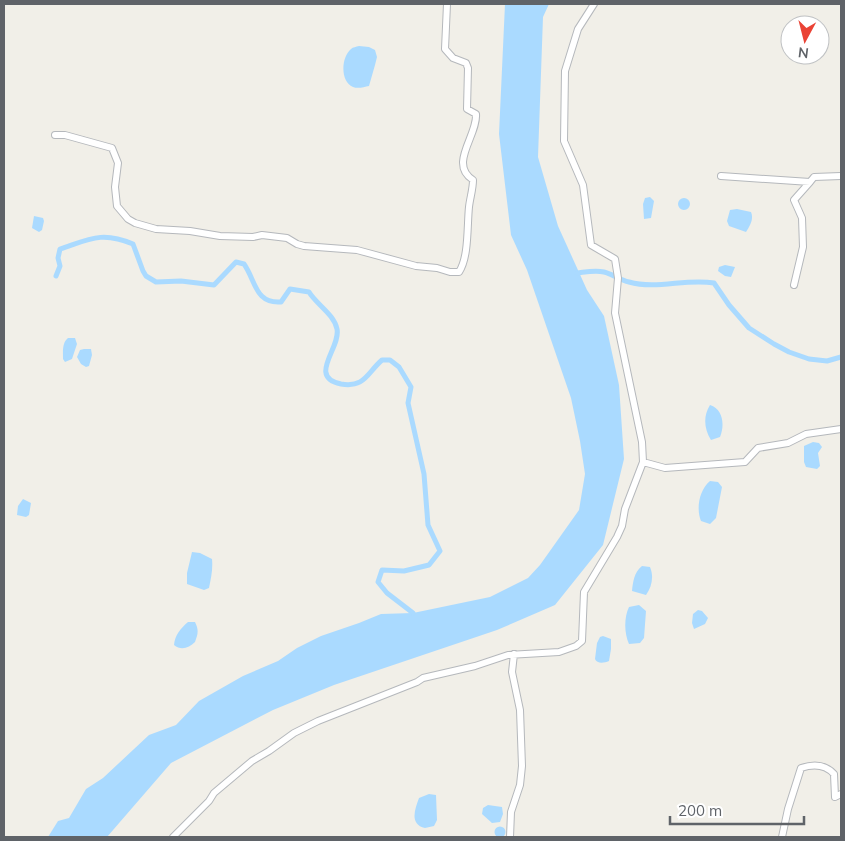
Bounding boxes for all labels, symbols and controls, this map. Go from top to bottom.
north arrow [780,15,830,65]
text: N [797,43,810,62]
scale bar [670,794,804,826]
text: 200 m [678,801,722,820]

